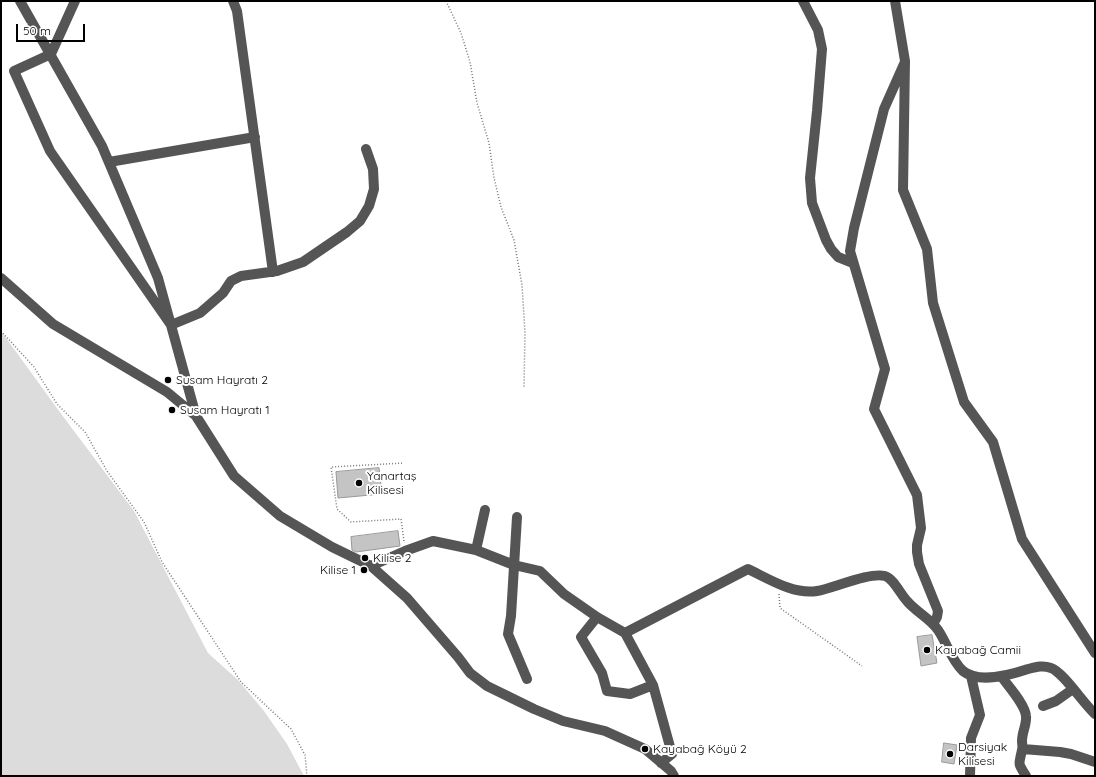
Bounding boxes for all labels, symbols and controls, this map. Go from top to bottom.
scale bar [18,16,87,42]
text: 50 m [23,23,51,38]
place label: Susam Hayratı 2 [176,373,268,387]
marker: Susam Hayratı 2 [163,375,173,385]
place label: Susam Hayratı 1 [180,403,270,417]
marker: Susam Hayratı 1 [167,405,177,415]
place label: Yanartaş Kilisesi [367,469,416,497]
marker: Yanartaş Kilisesi [354,478,364,488]
place label: Kilise 2 [373,551,411,565]
marker: Kilise 2 [360,553,370,563]
place label: Kilise 1 [320,563,356,577]
marker: Kilise 1 [359,565,369,575]
place label: Kayabağ Camii [935,643,1021,657]
marker: Kayabağ Camii [922,645,932,655]
place label: Darsiyak Kilisesi [958,740,1007,768]
place label: Kayabağ Köyü 2 [653,742,747,756]
marker: Kayabağ Köyü 2 [640,744,650,754]
marker: Darsiyak Kilisesi [945,749,955,759]

